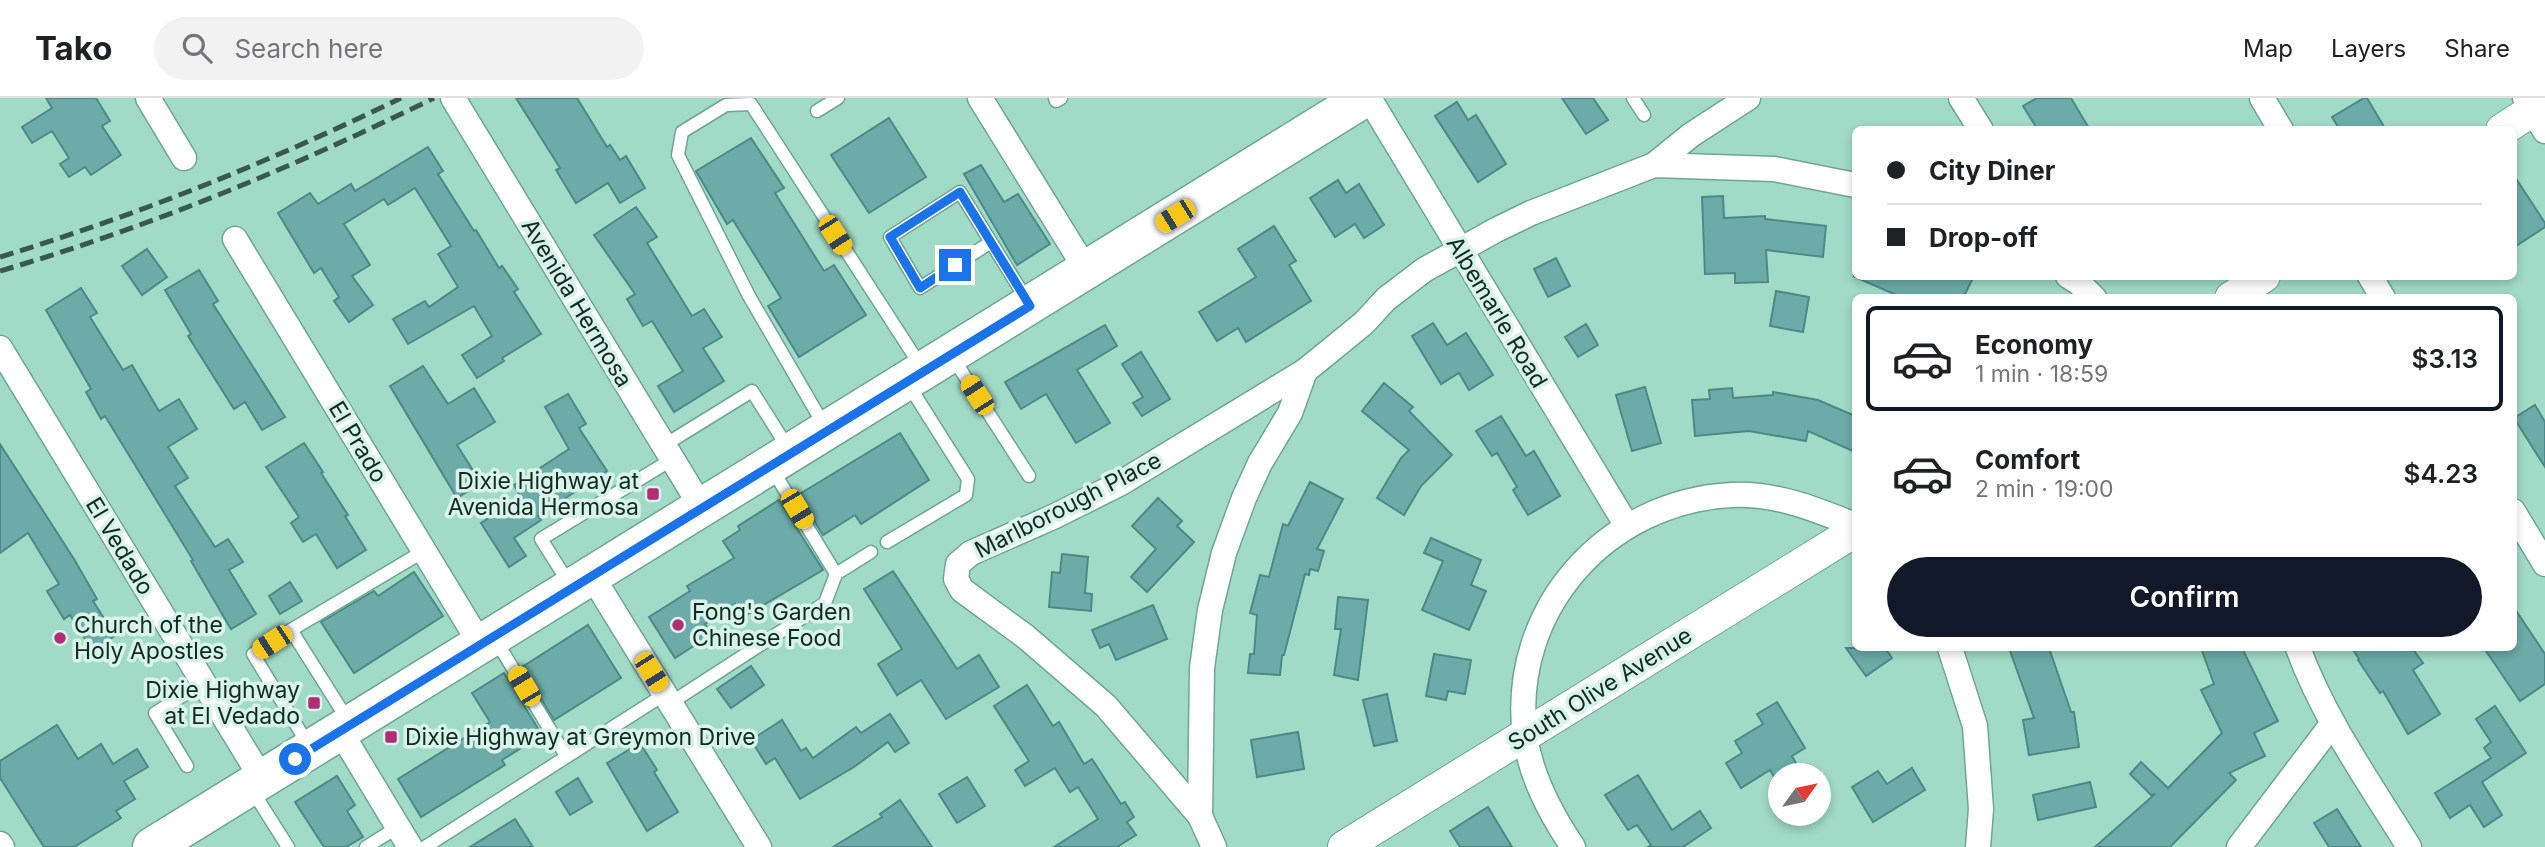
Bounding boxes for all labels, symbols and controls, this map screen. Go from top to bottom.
search box [154,17,644,80]
text: Tako [35,28,112,68]
icon: search [178,29,216,67]
text: Search here [234,33,383,64]
text: Map [2243,34,2293,63]
text: Layers [2331,34,2406,63]
text: Share [2444,34,2510,63]
text: City Diner [1929,155,2055,186]
car [1152,196,1199,236]
car [815,212,856,258]
street label: Avenida Hermosa [516,214,638,392]
text: Drop-off [1929,222,2038,253]
street label: Albemarle Road [1441,231,1553,393]
route end [939,249,971,281]
icon: car [1891,327,1954,390]
text: Economy [1975,329,2093,360]
text: $3.13 [2412,343,2478,374]
text: 1 min · 18:59 [1975,360,2108,388]
car [957,372,998,418]
street label: El Prado [323,396,393,488]
icon: car [1891,442,1954,505]
text: Comfort [1975,444,2080,475]
street label: Marlborough Place [970,446,1166,564]
text: $4.23 [2404,458,2478,489]
place label: Dixie Highway at Avenida Hermosa [448,467,639,521]
text: 2 min · 19:00 [1975,475,2114,503]
marker: Dixie Highway at Avenida Hermosa [645,486,661,502]
car [778,486,817,532]
street label: El Vedado [80,492,160,600]
button: Confirm [1887,557,2482,637]
place label: Fong's Garden Chinese Food [692,598,851,652]
place label: Church of the Holy Apostles [74,611,225,665]
marker: Fong's Garden Chinese Food [670,617,686,633]
street label: South Olive Avenue [1503,621,1697,757]
car [249,622,296,662]
marker: Church of the Holy Apostles [52,630,68,646]
car [631,649,672,695]
car [505,663,544,709]
place label: Dixie Highway at El Vedado [145,676,300,730]
marker: Dixie Highway at El Vedado [306,695,322,711]
place label: Dixie Highway at Greymon Drive [405,723,756,751]
marker: Dixie Highway at Greymon Drive [383,729,399,745]
route start [279,743,311,775]
north arrow [1768,763,1830,826]
map controls [1768,763,1831,826]

